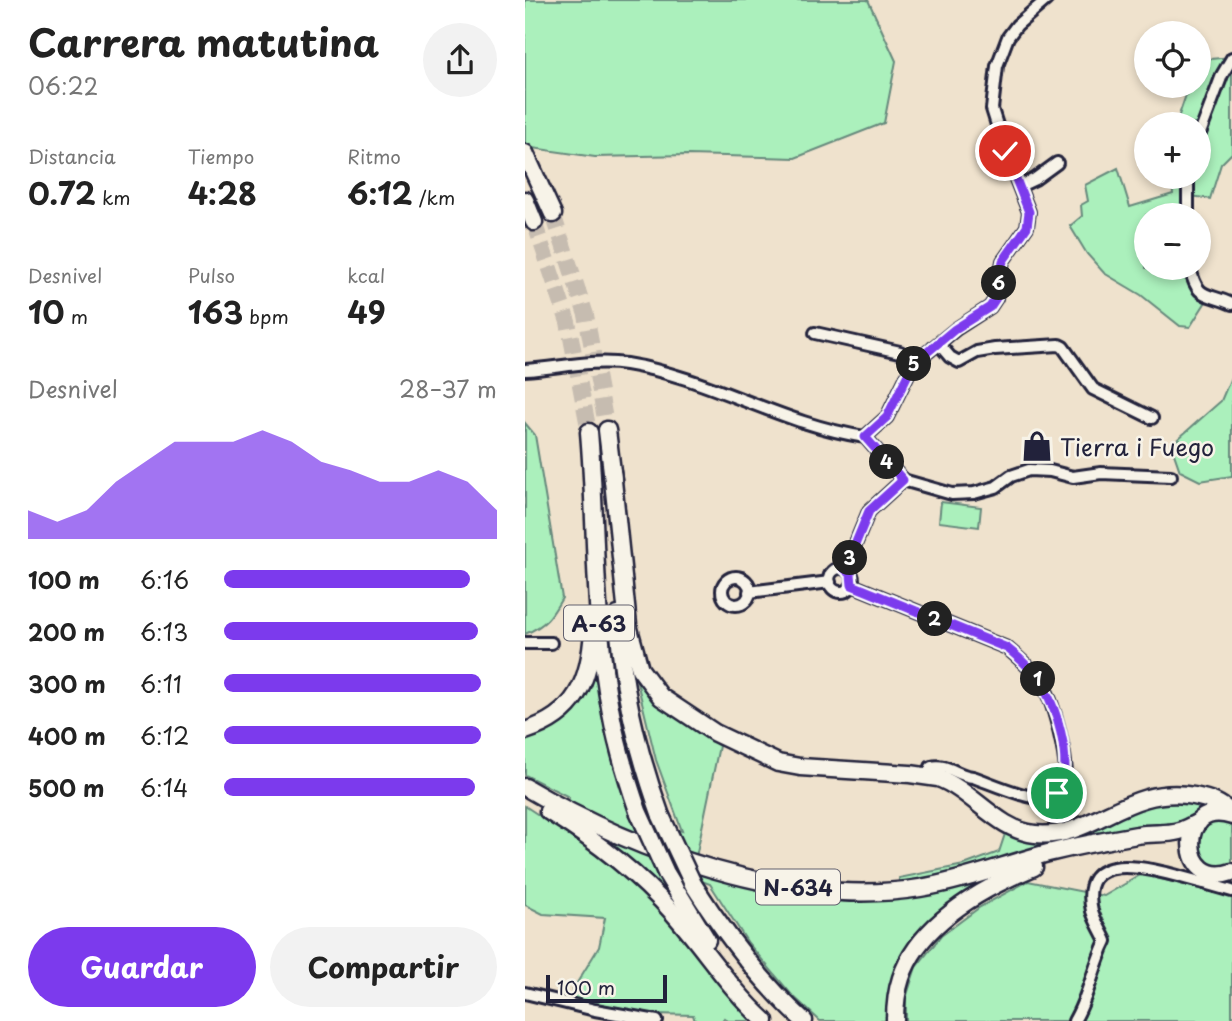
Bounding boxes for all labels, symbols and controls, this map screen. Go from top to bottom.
text: Carrera matutina [28,13,379,70]
map controls [1134,21,1211,280]
button: locate [1134,21,1211,98]
button: share [423,23,497,97]
text: 06:22 [28,68,98,103]
button: + [1134,112,1211,189]
pin [975,121,1035,181]
icon: check [986,132,1024,170]
text: Distancia [28,142,116,170]
text: Tiempo [188,142,254,170]
text: Ritmo [347,142,401,170]
text: 0.72 [28,170,96,215]
text: 4:28 [188,170,257,215]
text: 6:12 [347,170,413,215]
text: km [96,183,131,211]
text: /km [413,183,455,211]
button: − [1134,203,1211,280]
text: Desnivel [28,261,102,289]
text: Pulso [188,261,235,289]
text: kcal [347,261,385,289]
pin: 6 [981,266,1016,300]
text: 6 [992,268,1005,296]
text: 10 [28,289,65,334]
text: 163 [188,289,243,334]
text: 49 [347,289,386,334]
text: m [65,302,88,330]
text: bpm [243,302,289,330]
pin: 5 [897,346,931,382]
text: 5 [907,349,920,377]
text: Desnivel [28,371,118,406]
text: 28–37 m [399,371,497,406]
shop icon: Tierra i Fuego [1020,429,1054,463]
place label: Tierra i Fuego [1060,429,1214,464]
pin: 4 [869,444,905,480]
text: 4 [880,447,893,475]
pin: 3 [833,540,867,576]
text: 3 [843,543,856,571]
text: 100 m [28,562,100,597]
text: 6:16 [140,562,189,597]
pin: 2 [917,602,953,636]
text: 2 [928,604,941,632]
road number: A-63 [564,606,634,640]
text: 200 m [28,614,105,649]
text: 6:13 [140,614,188,649]
pin: 1 [1021,662,1055,696]
text: 1 [1033,664,1042,692]
text: 300 m [28,666,106,701]
text: 6:11 [140,666,182,701]
text: 400 m [28,718,106,753]
text: 6:12 [140,718,189,753]
pin [1027,763,1087,823]
text: 500 m [28,770,105,805]
text: 6:14 [140,770,188,805]
icon: arrive [1038,774,1076,812]
road number: N-634 [756,870,840,904]
button: Guardar [28,927,256,1007]
button: Compartir [270,927,497,1007]
scale bar [546,972,667,1004]
text: 100 m [557,973,615,1001]

